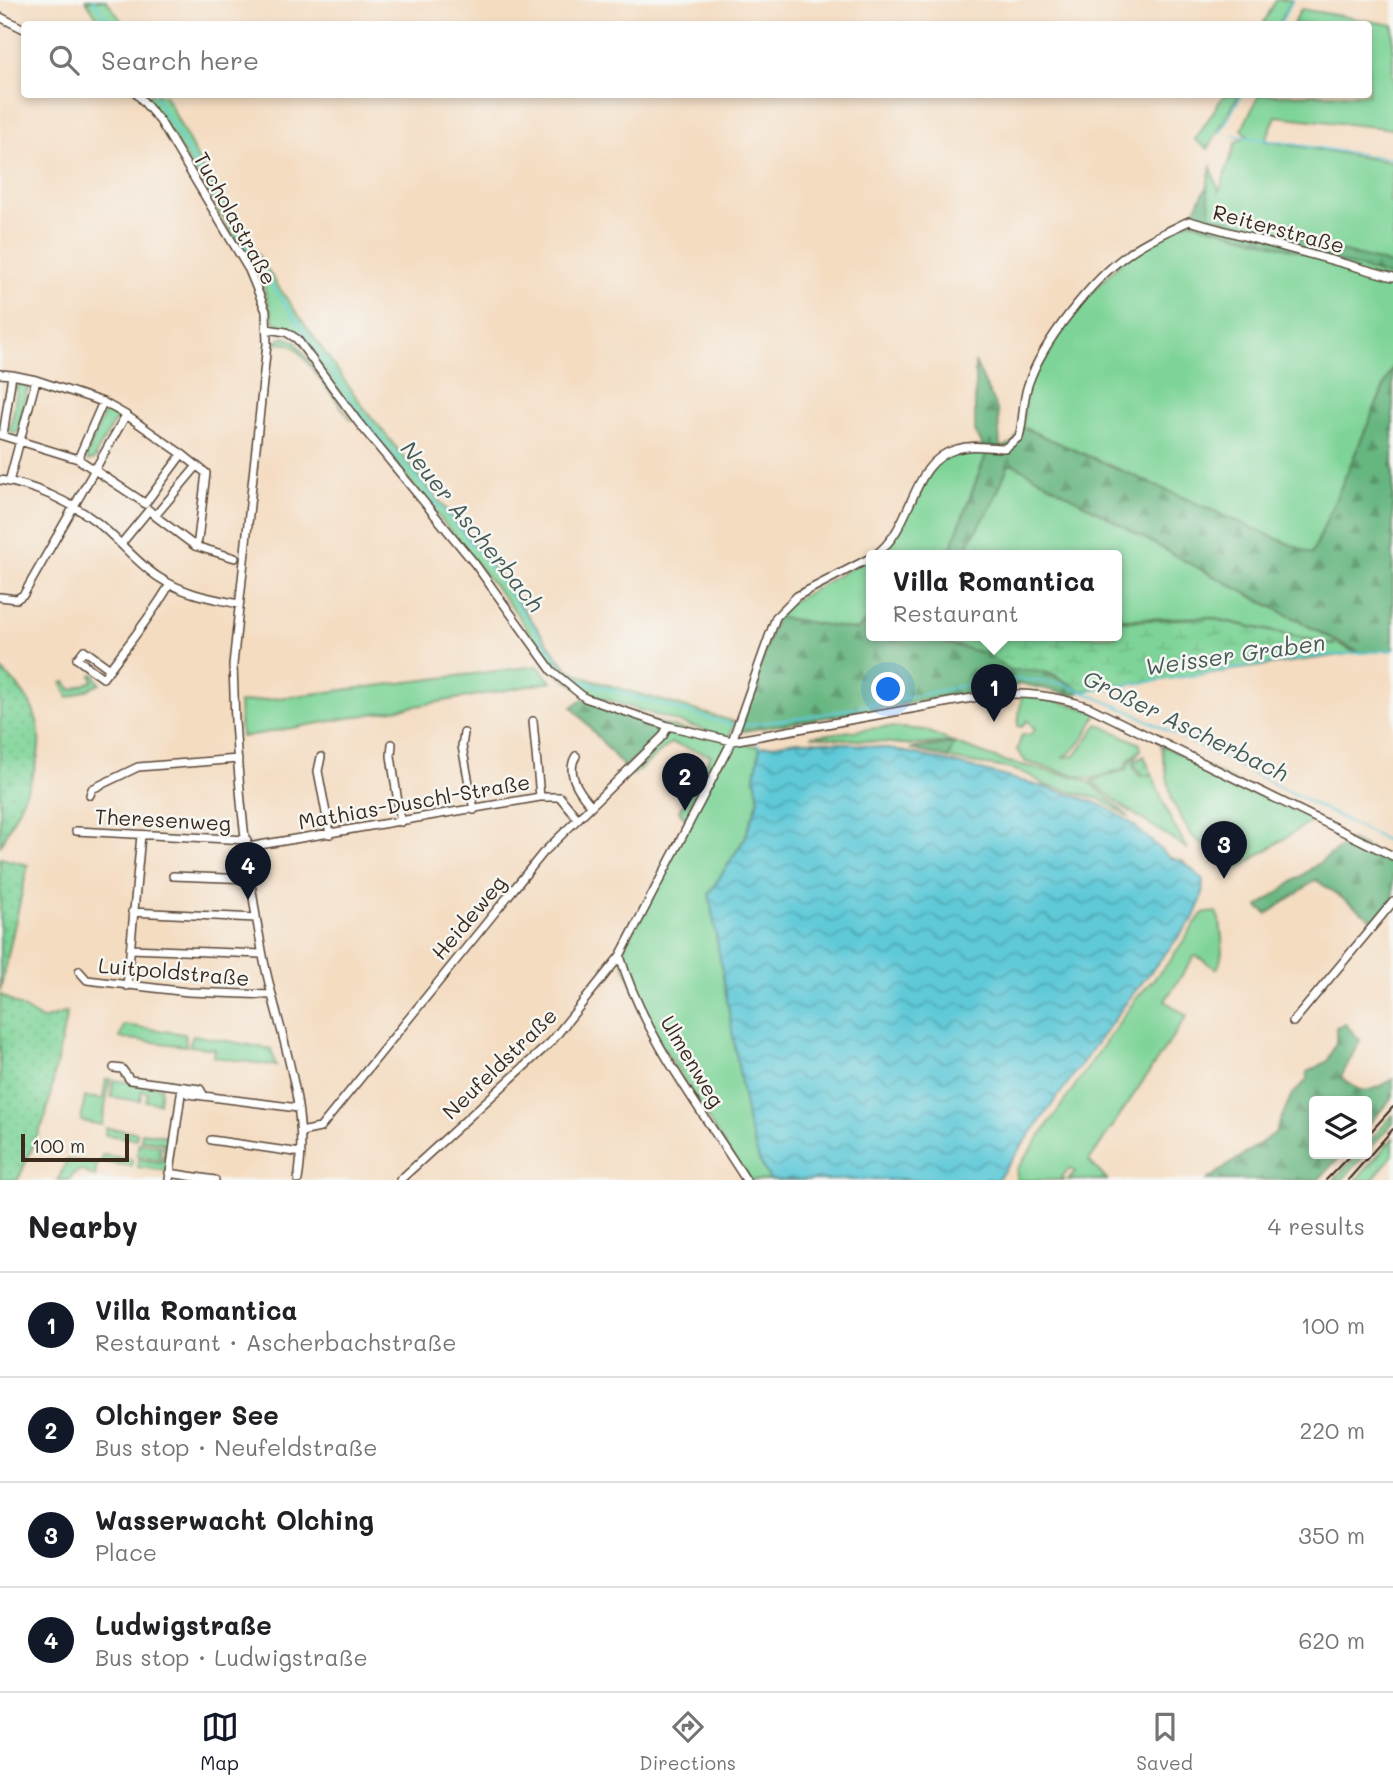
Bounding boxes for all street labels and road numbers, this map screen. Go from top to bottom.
street label: Tucholastraße [188,147,284,289]
street label: Reiterstraße [1210,197,1348,259]
street label: Mathias-Duschl-Straße [296,767,532,835]
street label: Theresenweg [94,802,232,836]
street label: Heideweg [425,869,511,965]
street label: Luitpoldstraße [97,951,251,991]
street label: Neufeldstraße [436,1001,562,1125]
street label: Ulmenweg [655,1010,731,1112]

